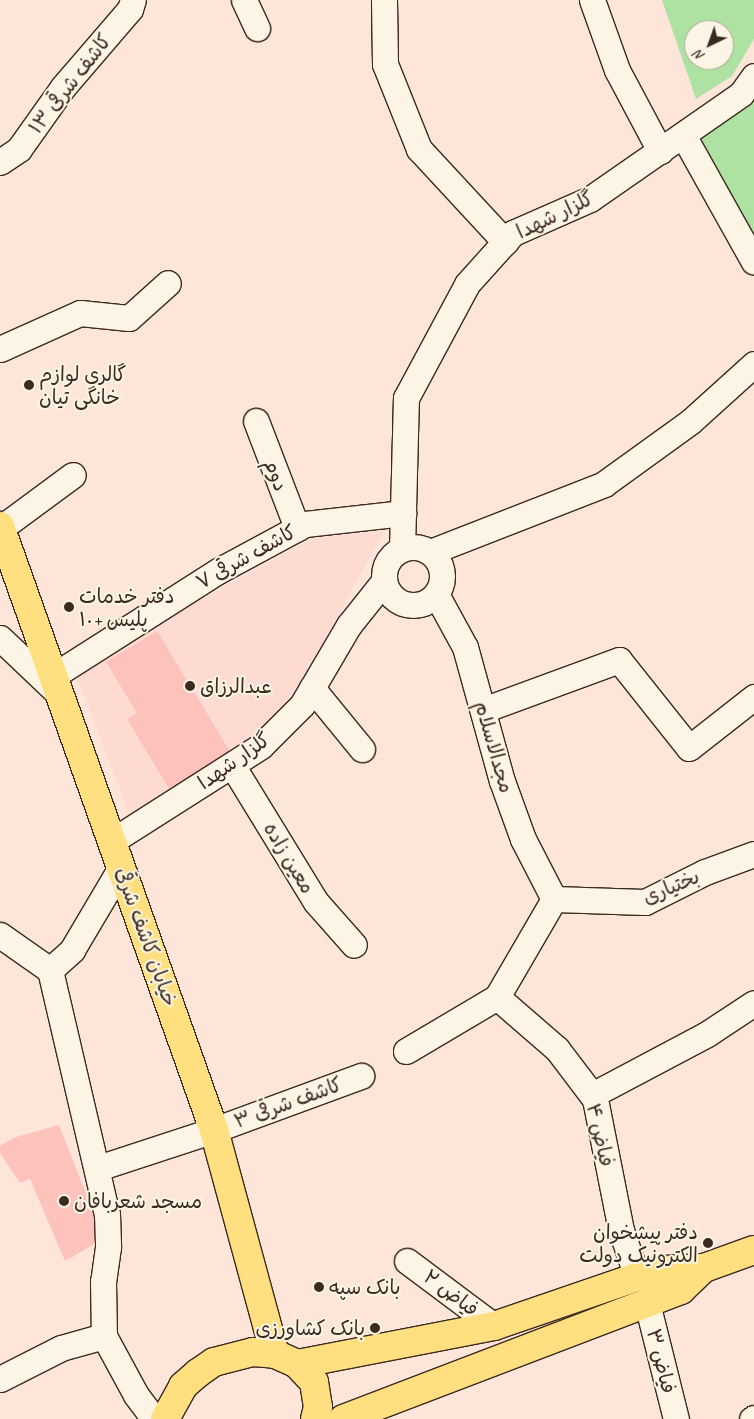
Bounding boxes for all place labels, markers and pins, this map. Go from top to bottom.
place label: گالری لوازم خانگی تیان [39,362,126,409]
marker: گالری لوازم خانگی تیان [23,379,35,391]
place label: دفتر خدمات پلیس +۱۰ [79,584,174,631]
marker: دفتر خدمات پلیس +۱۰ [63,601,75,613]
place label: عبدالرزاق [200,674,272,698]
marker: عبدالرزاق [184,680,196,692]
place label: مسجد شعربافان [74,1189,202,1213]
marker: مسجد شعربافان [58,1195,70,1207]
place label: دفتر پیشخوان الکترونیک دولت [579,1220,698,1267]
marker: دفتر پیشخوان الکترونیک دولت [702,1237,714,1249]
place label: بانک سپه [329,1275,401,1299]
marker: بانک سپه [313,1281,325,1293]
place label: بانک کشاورزی [255,1316,365,1340]
marker: بانک کشاورزی [369,1322,381,1334]

